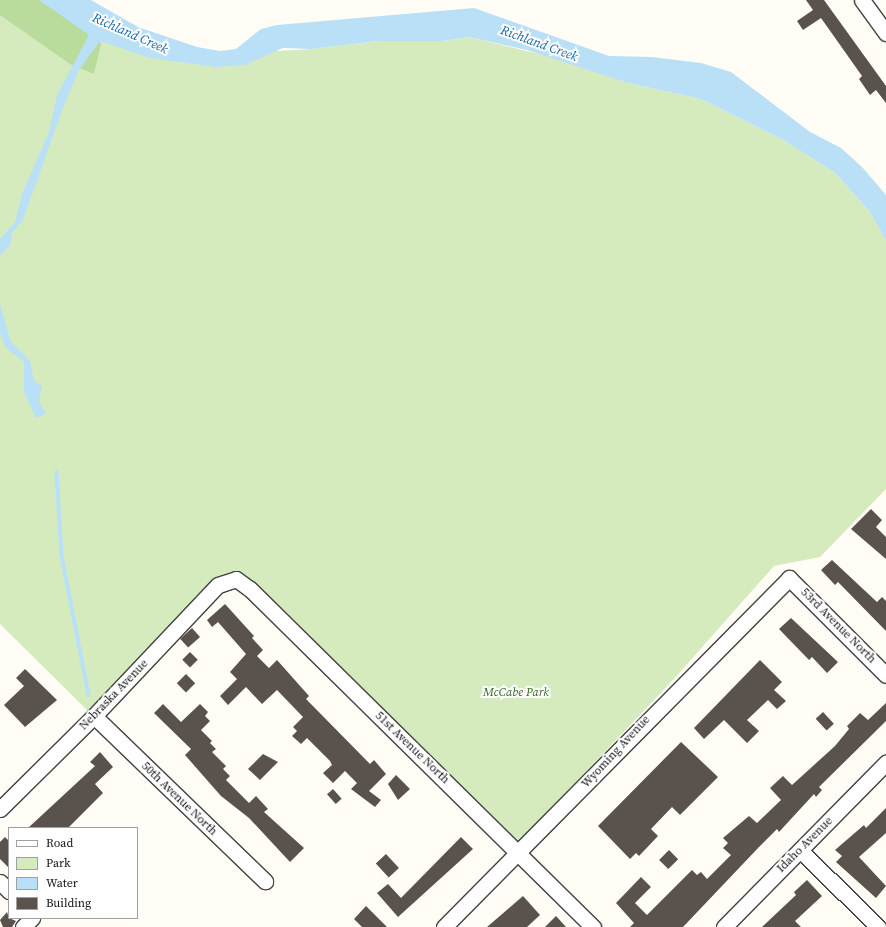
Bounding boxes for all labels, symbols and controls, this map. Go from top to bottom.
water label: Richland Creek [90,10,170,58]
water label: Richland Creek [498,23,580,65]
street label: 53rd Avenue North [797,585,879,667]
street label: Nebraska Avenue [77,657,151,733]
park label: McCabe Park [483,686,549,700]
street label: 51st Avenue North [372,709,452,787]
street label: Wyoming Avenue [579,713,653,791]
street label: 50th Avenue North [138,759,220,839]
street label: Idaho Avenue [774,814,836,876]
legend [8,827,138,919]
text: Road [46,835,73,851]
text: Park [46,855,71,871]
text: Water [46,875,78,891]
text: Building [46,895,91,911]

